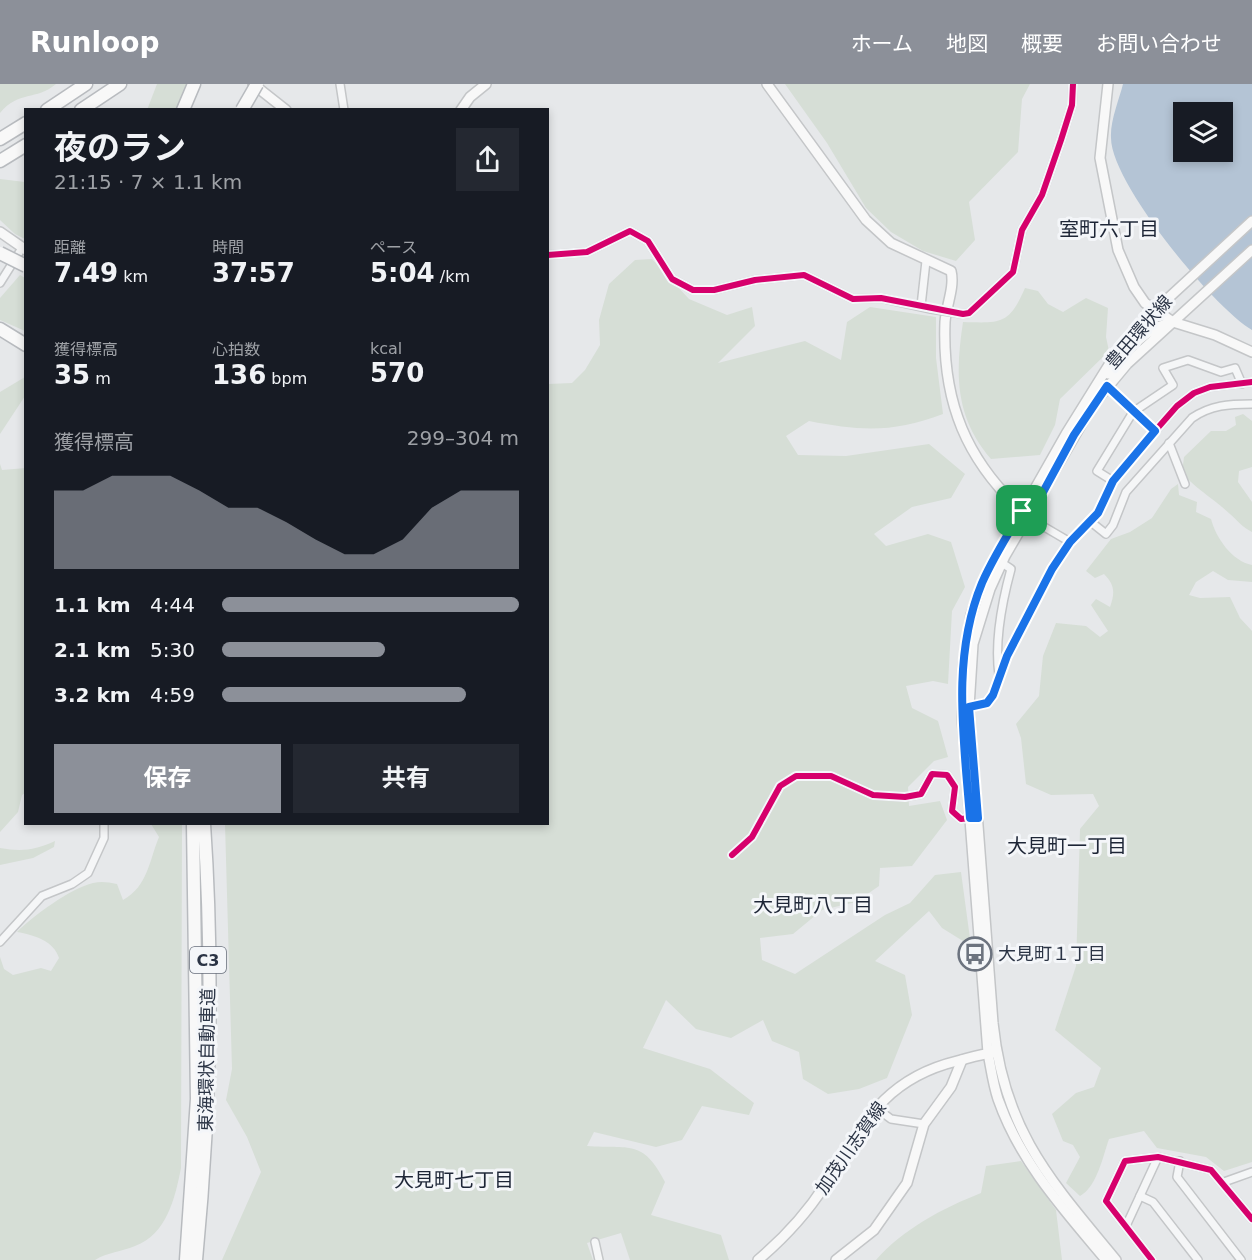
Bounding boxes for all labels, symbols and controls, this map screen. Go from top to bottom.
text: Runloop [30,26,160,59]
text: ホーム [851,32,913,56]
text: 地図 [946,32,988,56]
text: 概要 [1021,32,1063,56]
text: お問い合わせ [1096,32,1222,56]
map controls [1173,102,1233,162]
button: layers [1173,102,1233,162]
text: 夜のラン [54,128,186,167]
button: share [456,128,519,191]
text: 21:15 · 7 × 1.1 km [54,170,242,194]
district label: 室町六丁目 [1059,217,1159,241]
text: 距離 [54,238,86,257]
text: 時間 [212,238,244,257]
text: ペース [370,238,417,257]
text: 7.49 [54,258,118,288]
text: 37:57 [212,258,295,288]
text: 5:04 [370,258,435,288]
text: km [118,267,148,286]
text: /km [435,267,470,286]
street label: 豊田環状線 [1101,291,1176,373]
text: kcal [370,339,402,358]
text: 獲得標高 [54,340,118,359]
text: 心拍数 [212,340,260,359]
text: 570 [370,358,424,388]
text: 35 [54,360,90,390]
text: 136 [212,360,266,390]
text: m [90,369,111,388]
text: bpm [266,369,307,388]
text: 299–304 m [407,426,519,450]
text: 獲得標高 [54,430,134,454]
pin [996,485,1047,536]
icon: arrive [1005,494,1038,527]
text: 1.1 km [54,593,131,617]
text: 4:44 [150,593,195,617]
text: 2.1 km [54,638,131,662]
text: 5:30 [150,638,195,662]
text: 3.2 km [54,683,131,707]
text: 4:59 [150,683,195,707]
button: 保存 [54,744,281,813]
button: 共有 [293,744,519,813]
district label: 大見町一丁目 [1007,834,1127,858]
district label: 大見町八丁目 [753,893,873,917]
bus stop icon: 大見町１丁目 [957,936,993,972]
place label: 大見町１丁目 [998,943,1106,964]
road number: C3 [190,947,226,973]
street label: 東海環状自動車道 [195,988,218,1132]
street label: 加茂川志賀線 [811,1097,890,1198]
district label: 大見町七丁目 [394,1168,514,1192]

